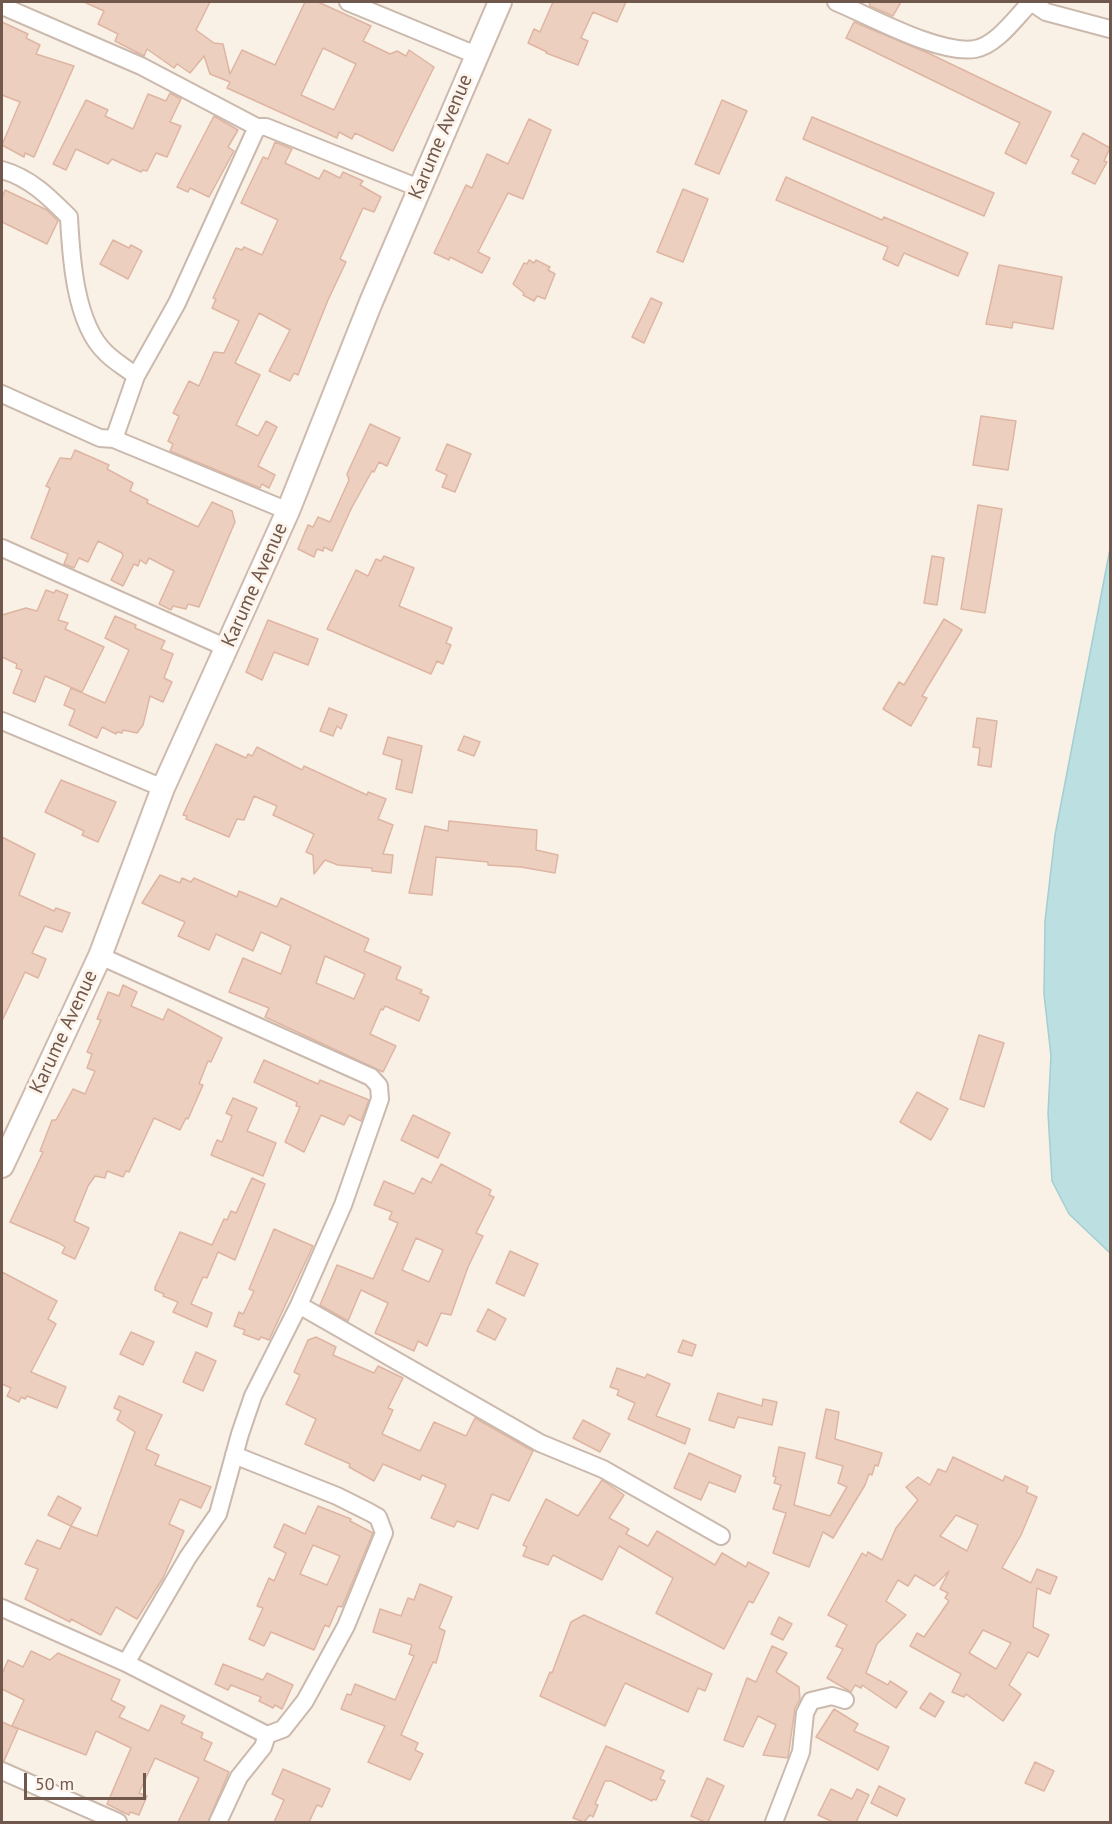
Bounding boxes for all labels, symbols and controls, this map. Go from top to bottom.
street label: Karume Avenue [404,71,478,203]
street label: Karume Avenue [217,519,293,651]
street label: Karume Avenue [25,967,103,1097]
scale bar [27,1761,148,1799]
text: 50 m [35,1772,74,1795]

